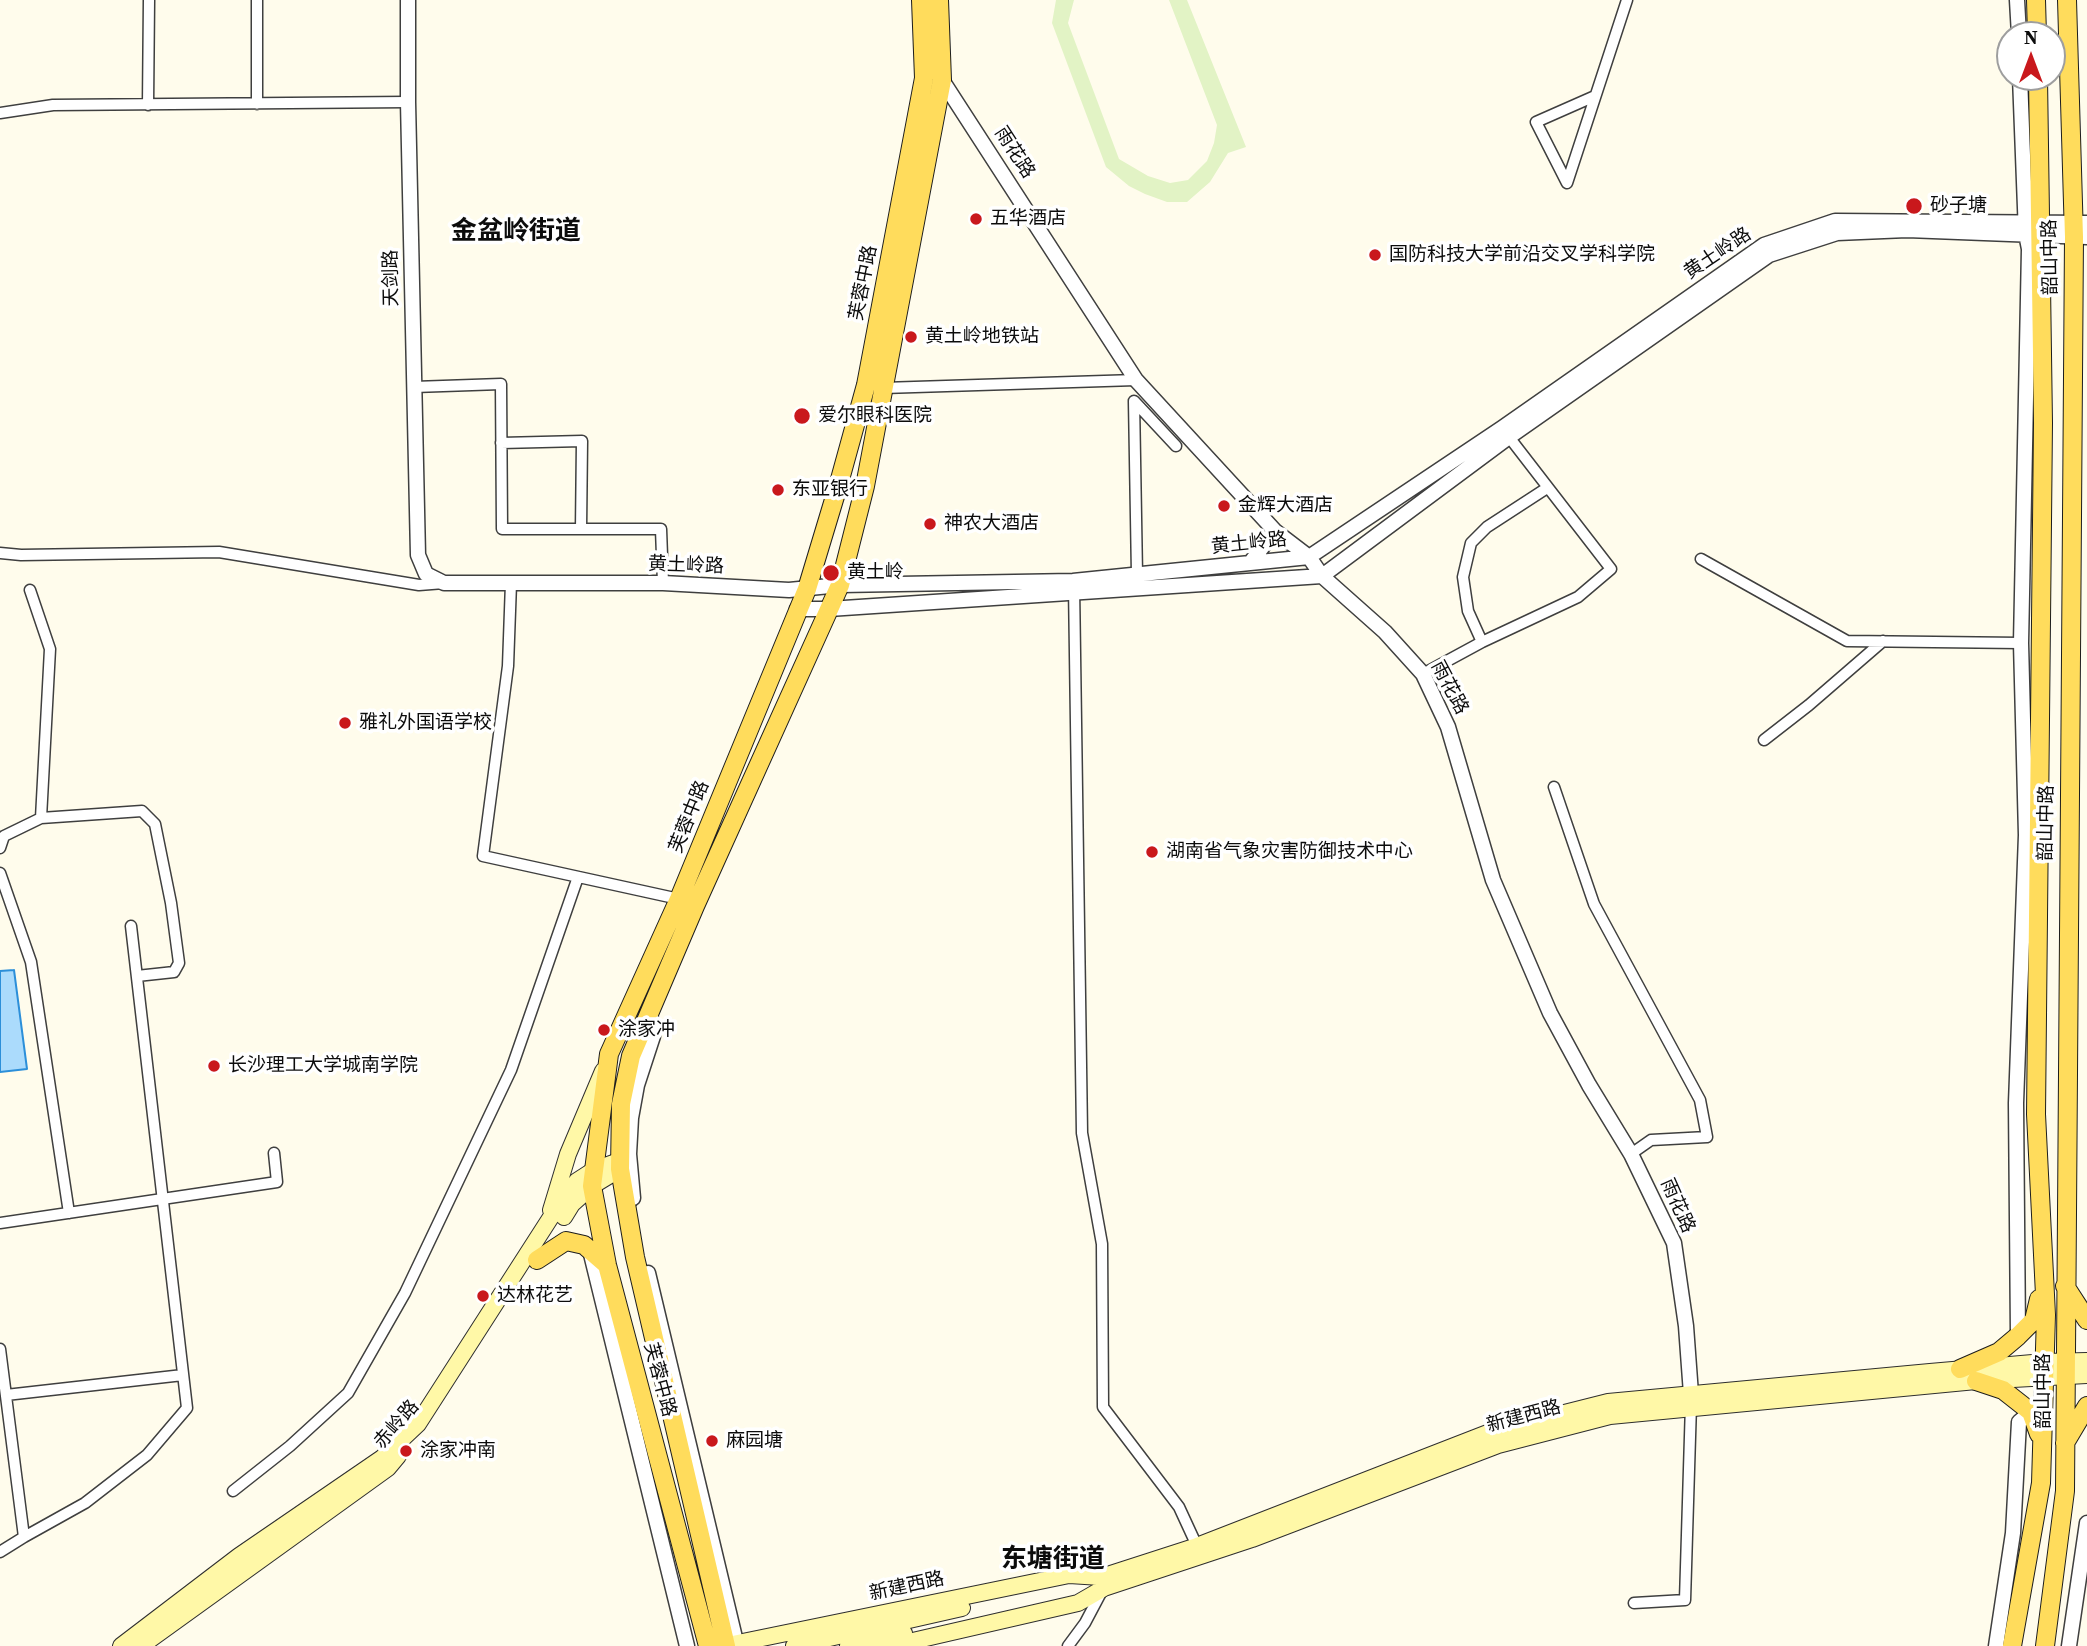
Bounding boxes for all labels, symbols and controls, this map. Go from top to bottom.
north arrow [1996,21,2066,91]
text: N [2024,24,2038,50]
street label: 雨花路 [989,123,1039,183]
place label: 砂子塘 [1930,195,1987,217]
marker: 砂子塘 [1904,196,1924,216]
place label: 五华酒店 [990,208,1066,230]
marker: 五华酒店 [968,211,984,227]
district label: 金盆岭街道 [451,216,581,248]
street label: 韶山中路 [2039,219,2063,295]
street label: 黄土岭路 [1680,223,1756,285]
street label: 芙蓉中路 [846,244,882,322]
place label: 国防科技大学前沿交叉学科学院 [1389,244,1655,266]
marker: 国防科技大学前沿交叉学科学院 [1367,247,1383,263]
street label: 天剑路 [380,249,404,307]
place label: 黄土岭地铁站 [925,326,1039,348]
marker: 黄土岭地铁站 [903,329,919,345]
place label: 爱尔眼科医院 [818,405,932,427]
marker: 爱尔眼科医院 [792,406,812,426]
place label: 东亚银行 [792,479,868,501]
marker: 东亚银行 [770,482,786,498]
place label: 金辉大酒店 [1238,495,1333,517]
marker: 金辉大酒店 [1216,498,1232,514]
place label: 神农大酒店 [944,513,1039,535]
marker: 神农大酒店 [922,516,938,532]
street label: 黄土岭路 [1210,529,1288,559]
street label: 黄土岭路 [648,553,724,579]
place label: 黄土岭 [847,562,904,584]
marker: 黄土岭 [821,563,841,583]
street label: 雨花路 [1426,657,1472,719]
place label: 雅礼外国语学校 [359,712,492,734]
marker: 雅礼外国语学校 [337,715,353,731]
street label: 芙蓉中路 [665,777,715,857]
street label: 韶山中路 [2035,785,2059,861]
place label: 湖南省气象灾害防御技术中心 [1166,841,1413,863]
marker: 湖南省气象灾害防御技术中心 [1144,844,1160,860]
place label: 涂家冲 [618,1019,675,1041]
marker: 涂家冲 [596,1022,612,1038]
place label: 长沙理工大学城南学院 [228,1055,418,1077]
marker: 长沙理工大学城南学院 [206,1058,222,1074]
street label: 雨花路 [1655,1175,1699,1237]
place label: 达林花艺 [497,1285,573,1307]
marker: 达林花艺 [475,1288,491,1304]
street label: 芙蓉中路 [638,1340,680,1420]
street label: 韶山中路 [2033,1353,2055,1429]
street label: 赤岭路 [370,1396,424,1454]
street label: 新建西路 [1484,1396,1564,1438]
place label: 麻园塘 [726,1430,783,1452]
marker: 麻园塘 [704,1433,720,1449]
place label: 涂家冲南 [420,1440,496,1462]
marker: 涂家冲南 [398,1443,414,1459]
district label: 东塘街道 [1001,1544,1105,1576]
street label: 新建西路 [867,1568,947,1606]

